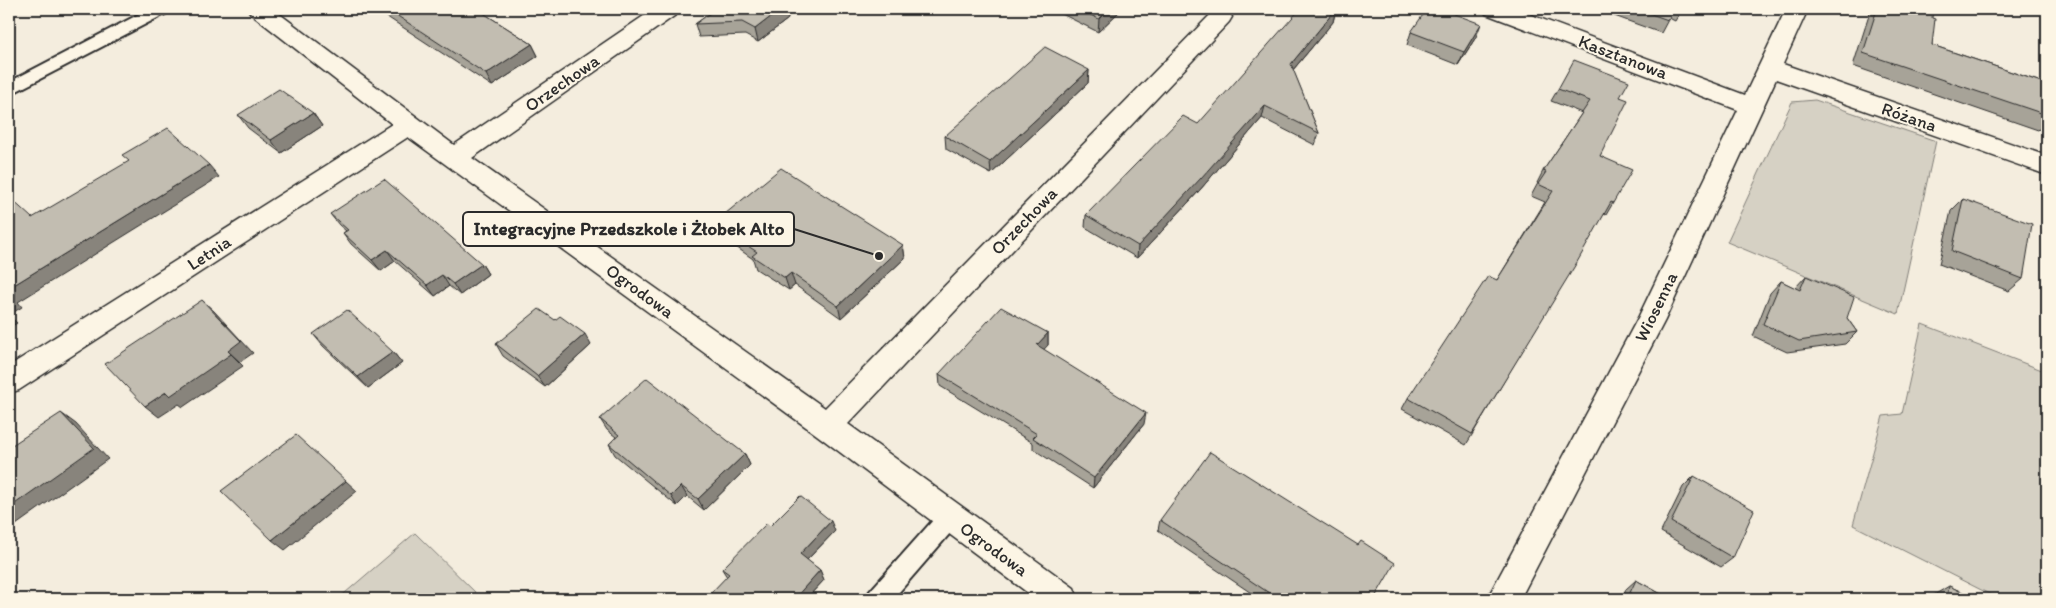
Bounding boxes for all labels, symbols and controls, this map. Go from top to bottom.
street label: Kasztanowa [1575,30,1671,84]
street label: Orzechowa [521,49,604,117]
street label: Różana [1879,97,1939,137]
street label: Orzechowa [986,182,1062,260]
callout: Integracyjne Przedszkole i Żłobek Alto [463,212,794,246]
text: Integracyjne Przedszkole i Żłobek Alto [474,217,785,240]
street label: Letnia [183,230,236,275]
street label: Ogrodowa [602,259,679,323]
street label: Wiosenna [1630,268,1683,346]
street label: Ogrodowa [956,517,1033,581]

